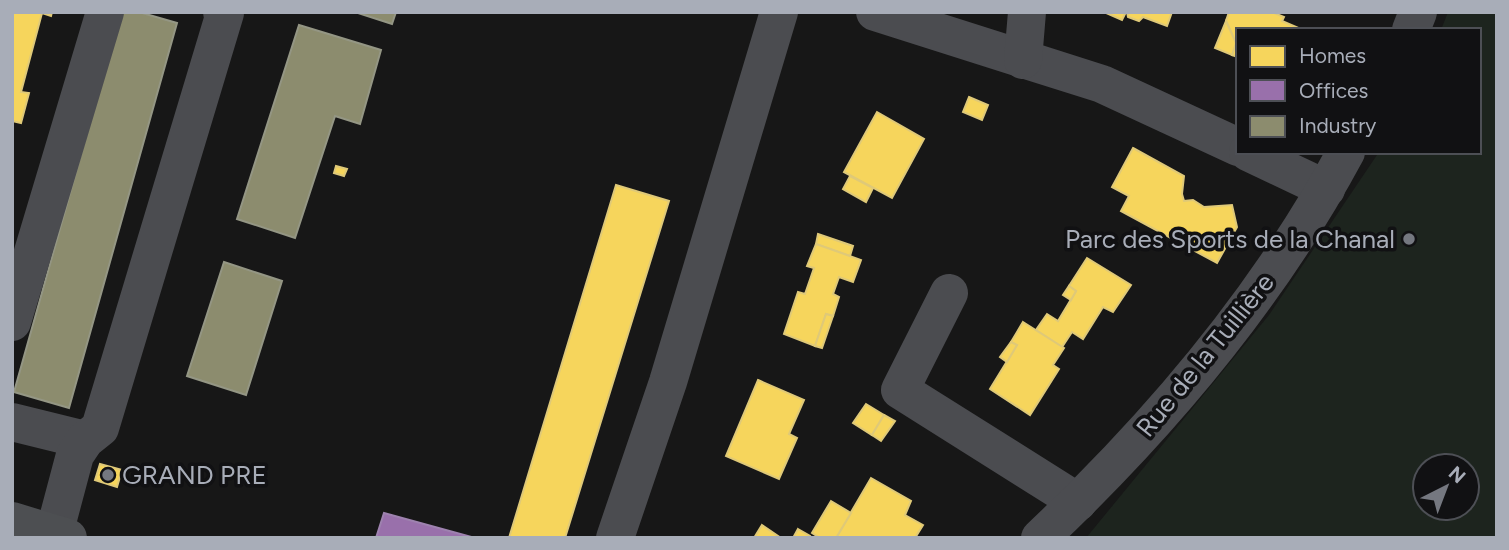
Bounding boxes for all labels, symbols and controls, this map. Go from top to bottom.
legend [1236,28,1481,154]
text: Homes [1299,43,1366,68]
text: Offices [1299,78,1368,103]
text: Industry [1299,113,1376,138]
place label: Parc des Sports de la Chanal [1065,223,1395,255]
marker: Parc des Sports de la Chanal [1401,231,1417,247]
street label: Rue de la Tuillière [1129,267,1281,443]
north arrow [1411,452,1481,522]
place label: GRAND PRE [122,459,267,491]
text: N [1444,461,1470,488]
marker: GRAND PRE [100,467,116,483]

